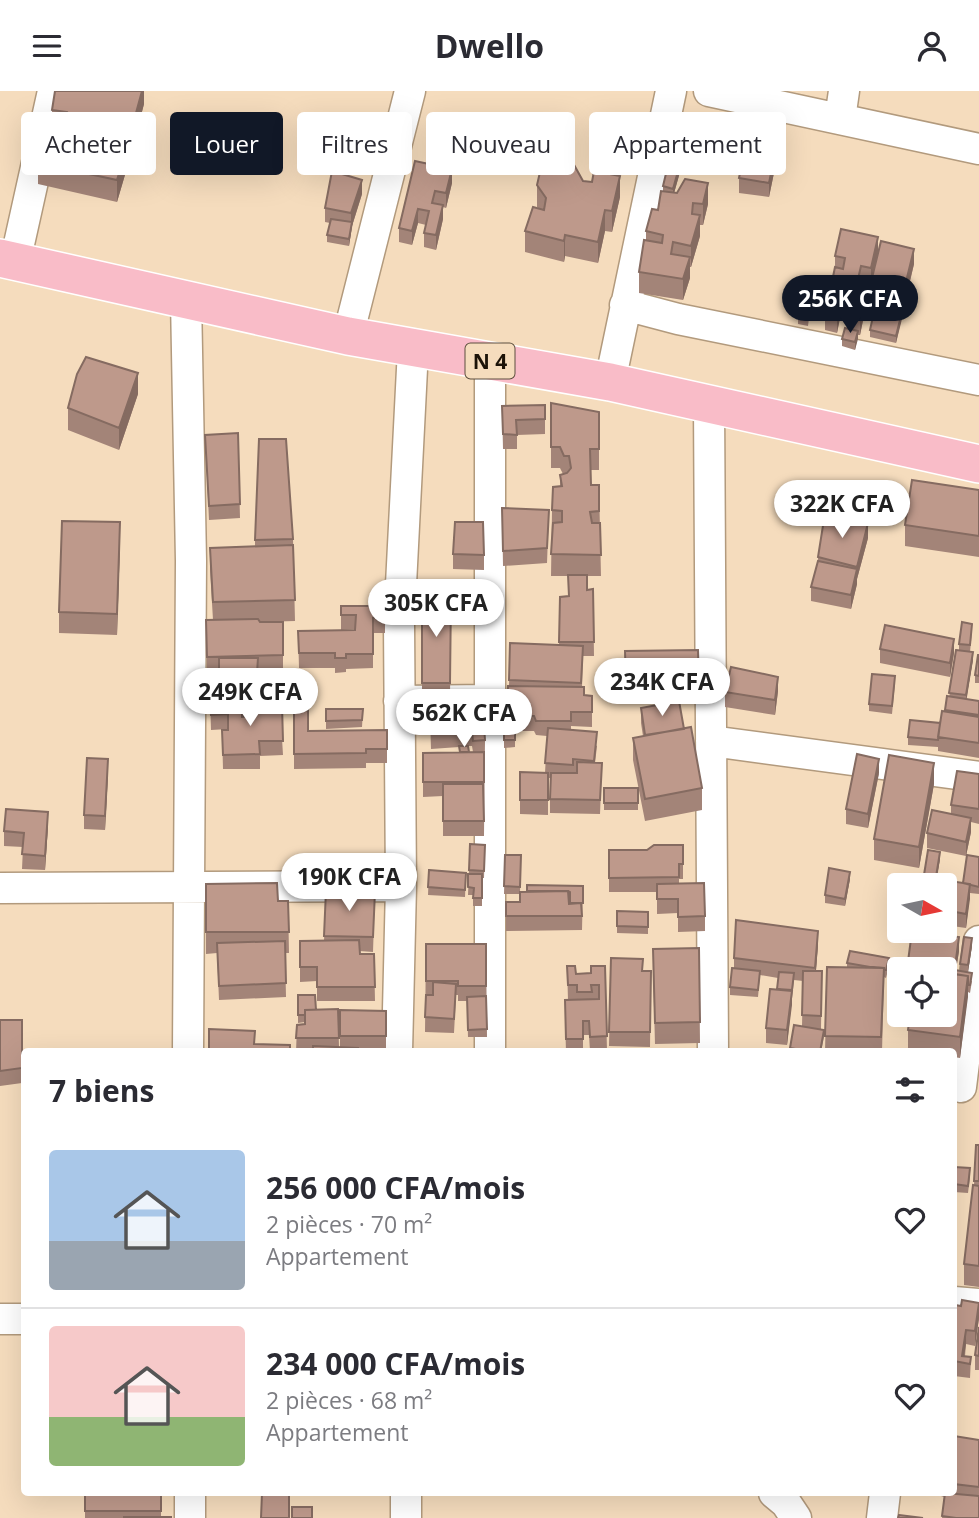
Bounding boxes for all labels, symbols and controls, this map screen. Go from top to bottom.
text: Dwello [435,24,544,67]
icon: menu [28,27,66,65]
icon: person [913,27,951,65]
chip: Acheter [21,112,156,175]
chip: Louer [170,112,283,175]
chip: Filtres [297,112,412,175]
chip: Nouveau [426,112,575,175]
chip: Appartement [589,112,786,175]
pin: 256K CFA [778,275,922,335]
text: 256K CFA [798,282,902,314]
road number: N 4 [466,343,514,379]
pin: 322K CFA [770,481,914,540]
text: 322K CFA [790,487,894,519]
pin: 305K CFA [364,580,508,639]
text: 305K CFA [384,586,488,618]
pin: 234K CFA [590,659,734,718]
text: 234K CFA [610,665,714,697]
pin: 249K CFA [178,669,322,728]
text: 249K CFA [198,675,302,707]
pin: 562K CFA [392,689,536,749]
text: 562K CFA [412,696,516,728]
pin: 190K CFA [277,853,421,913]
text: 190K CFA [297,860,401,892]
north arrow [887,873,957,943]
map controls [887,873,957,1027]
button: locate [887,957,957,1027]
text: 7 biens [49,1070,154,1111]
icon: filters [891,1071,929,1109]
text: 256 000 CFA/mois [266,1167,525,1208]
icon: home [105,1178,189,1262]
icon: heart [891,1201,929,1239]
text: 2 pièces · 70 m² [266,1208,432,1240]
text: Appartement [266,1240,409,1272]
text: 234 000 CFA/mois [266,1343,525,1384]
icon: home [105,1354,189,1438]
icon: heart [891,1377,929,1415]
text: 2 pièces · 68 m² [266,1384,432,1416]
text: Appartement [266,1416,409,1448]

